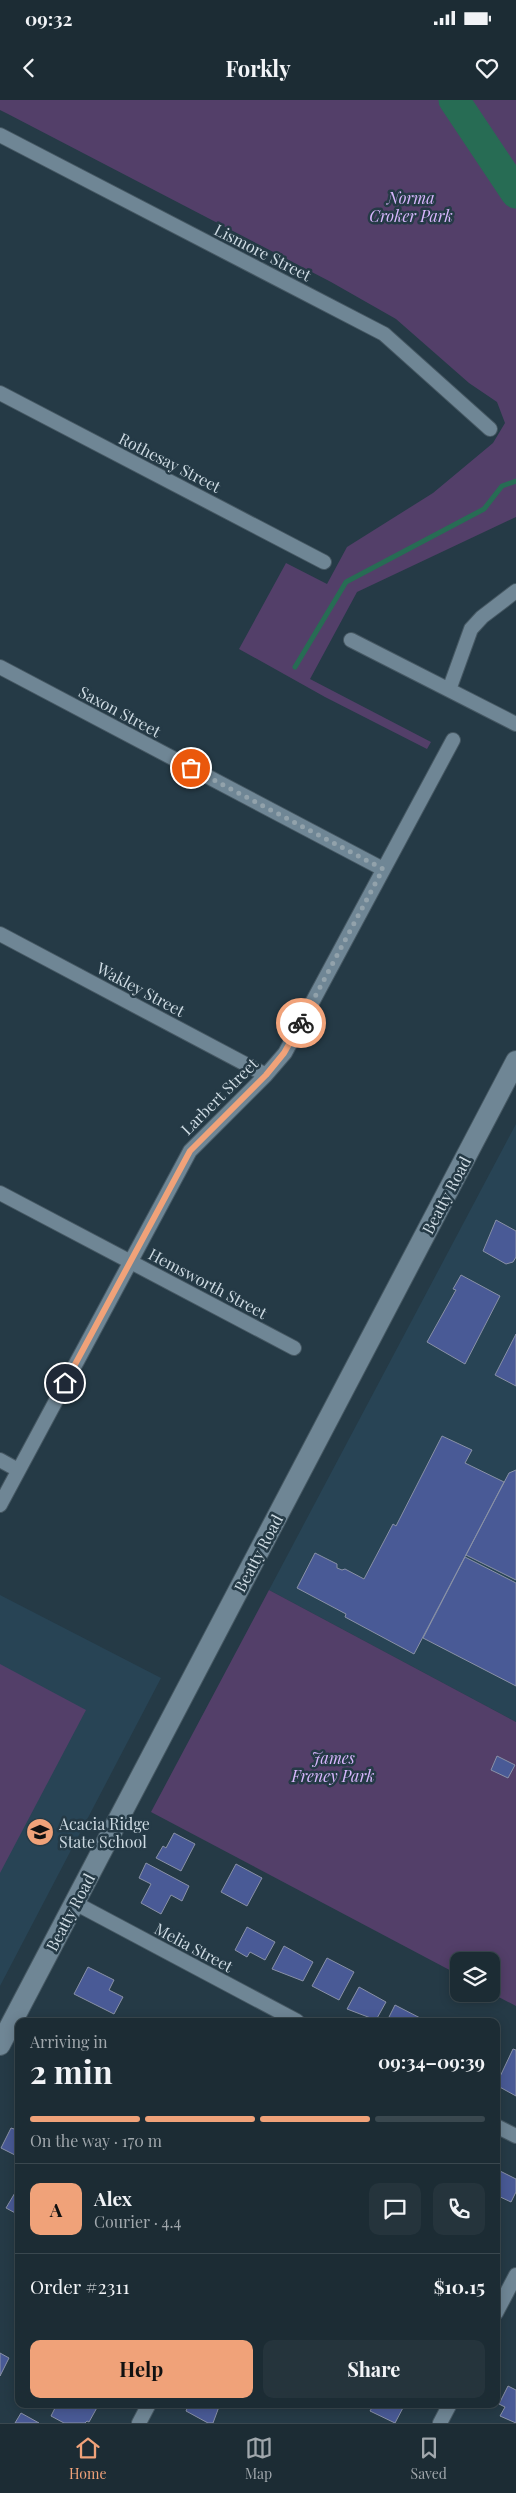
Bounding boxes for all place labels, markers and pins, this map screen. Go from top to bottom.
pin [170,747,212,789]
pin [44,1362,86,1404]
place label: Acacia Ridge State School [58,1813,150,1852]
school or university icon: Acacia Ridge State School [25,1817,55,1847]

